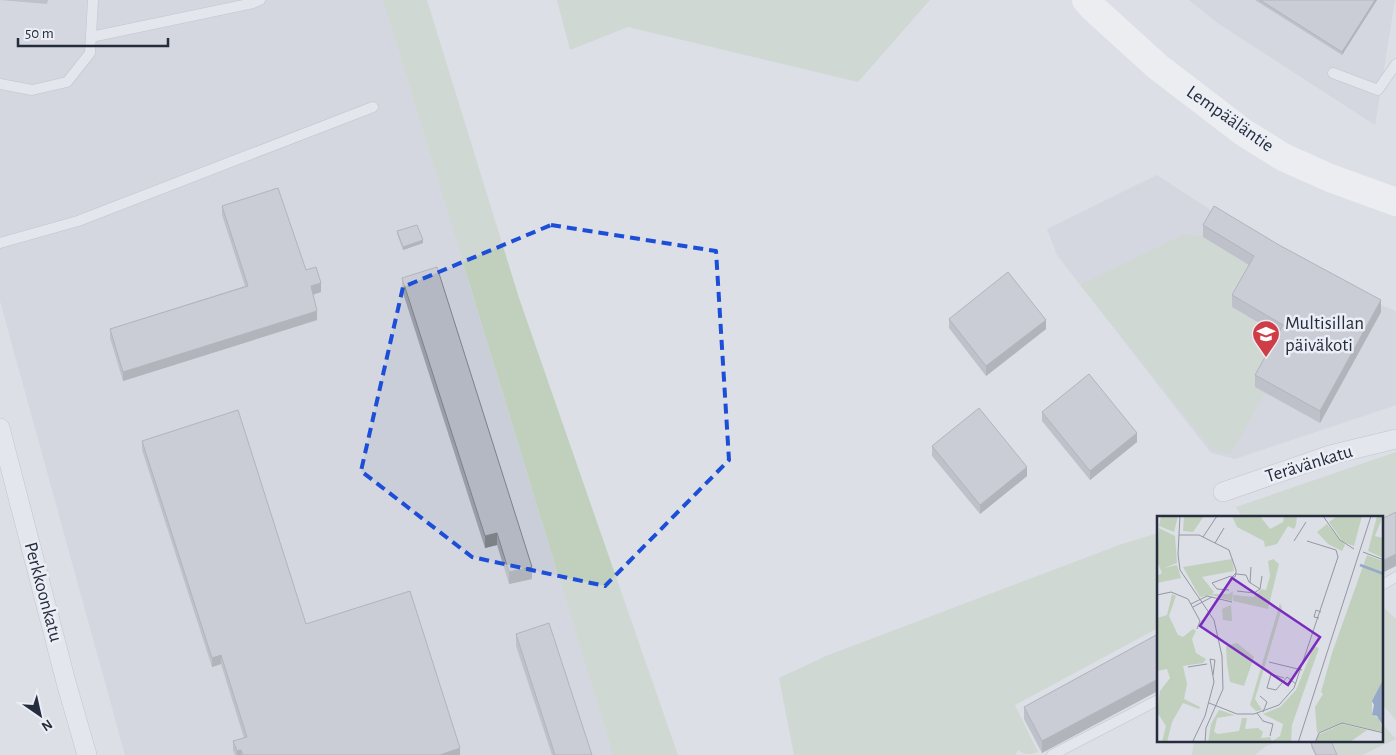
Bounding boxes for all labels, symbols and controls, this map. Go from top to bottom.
scale bar [18,15,168,47]
text: 50 m [25,26,54,41]
street label: Lempääläntie [1183,82,1277,156]
place label: Multisillan päiväkoti [1285,314,1364,355]
school or university icon: Multisillan päiväkoti [1251,319,1281,358]
street label: Terävänkatu [1263,442,1355,486]
inset map [1157,516,1384,742]
street label: Perkkoonkatu [21,540,65,644]
north arrow [15,690,65,740]
text: N [39,716,55,733]

